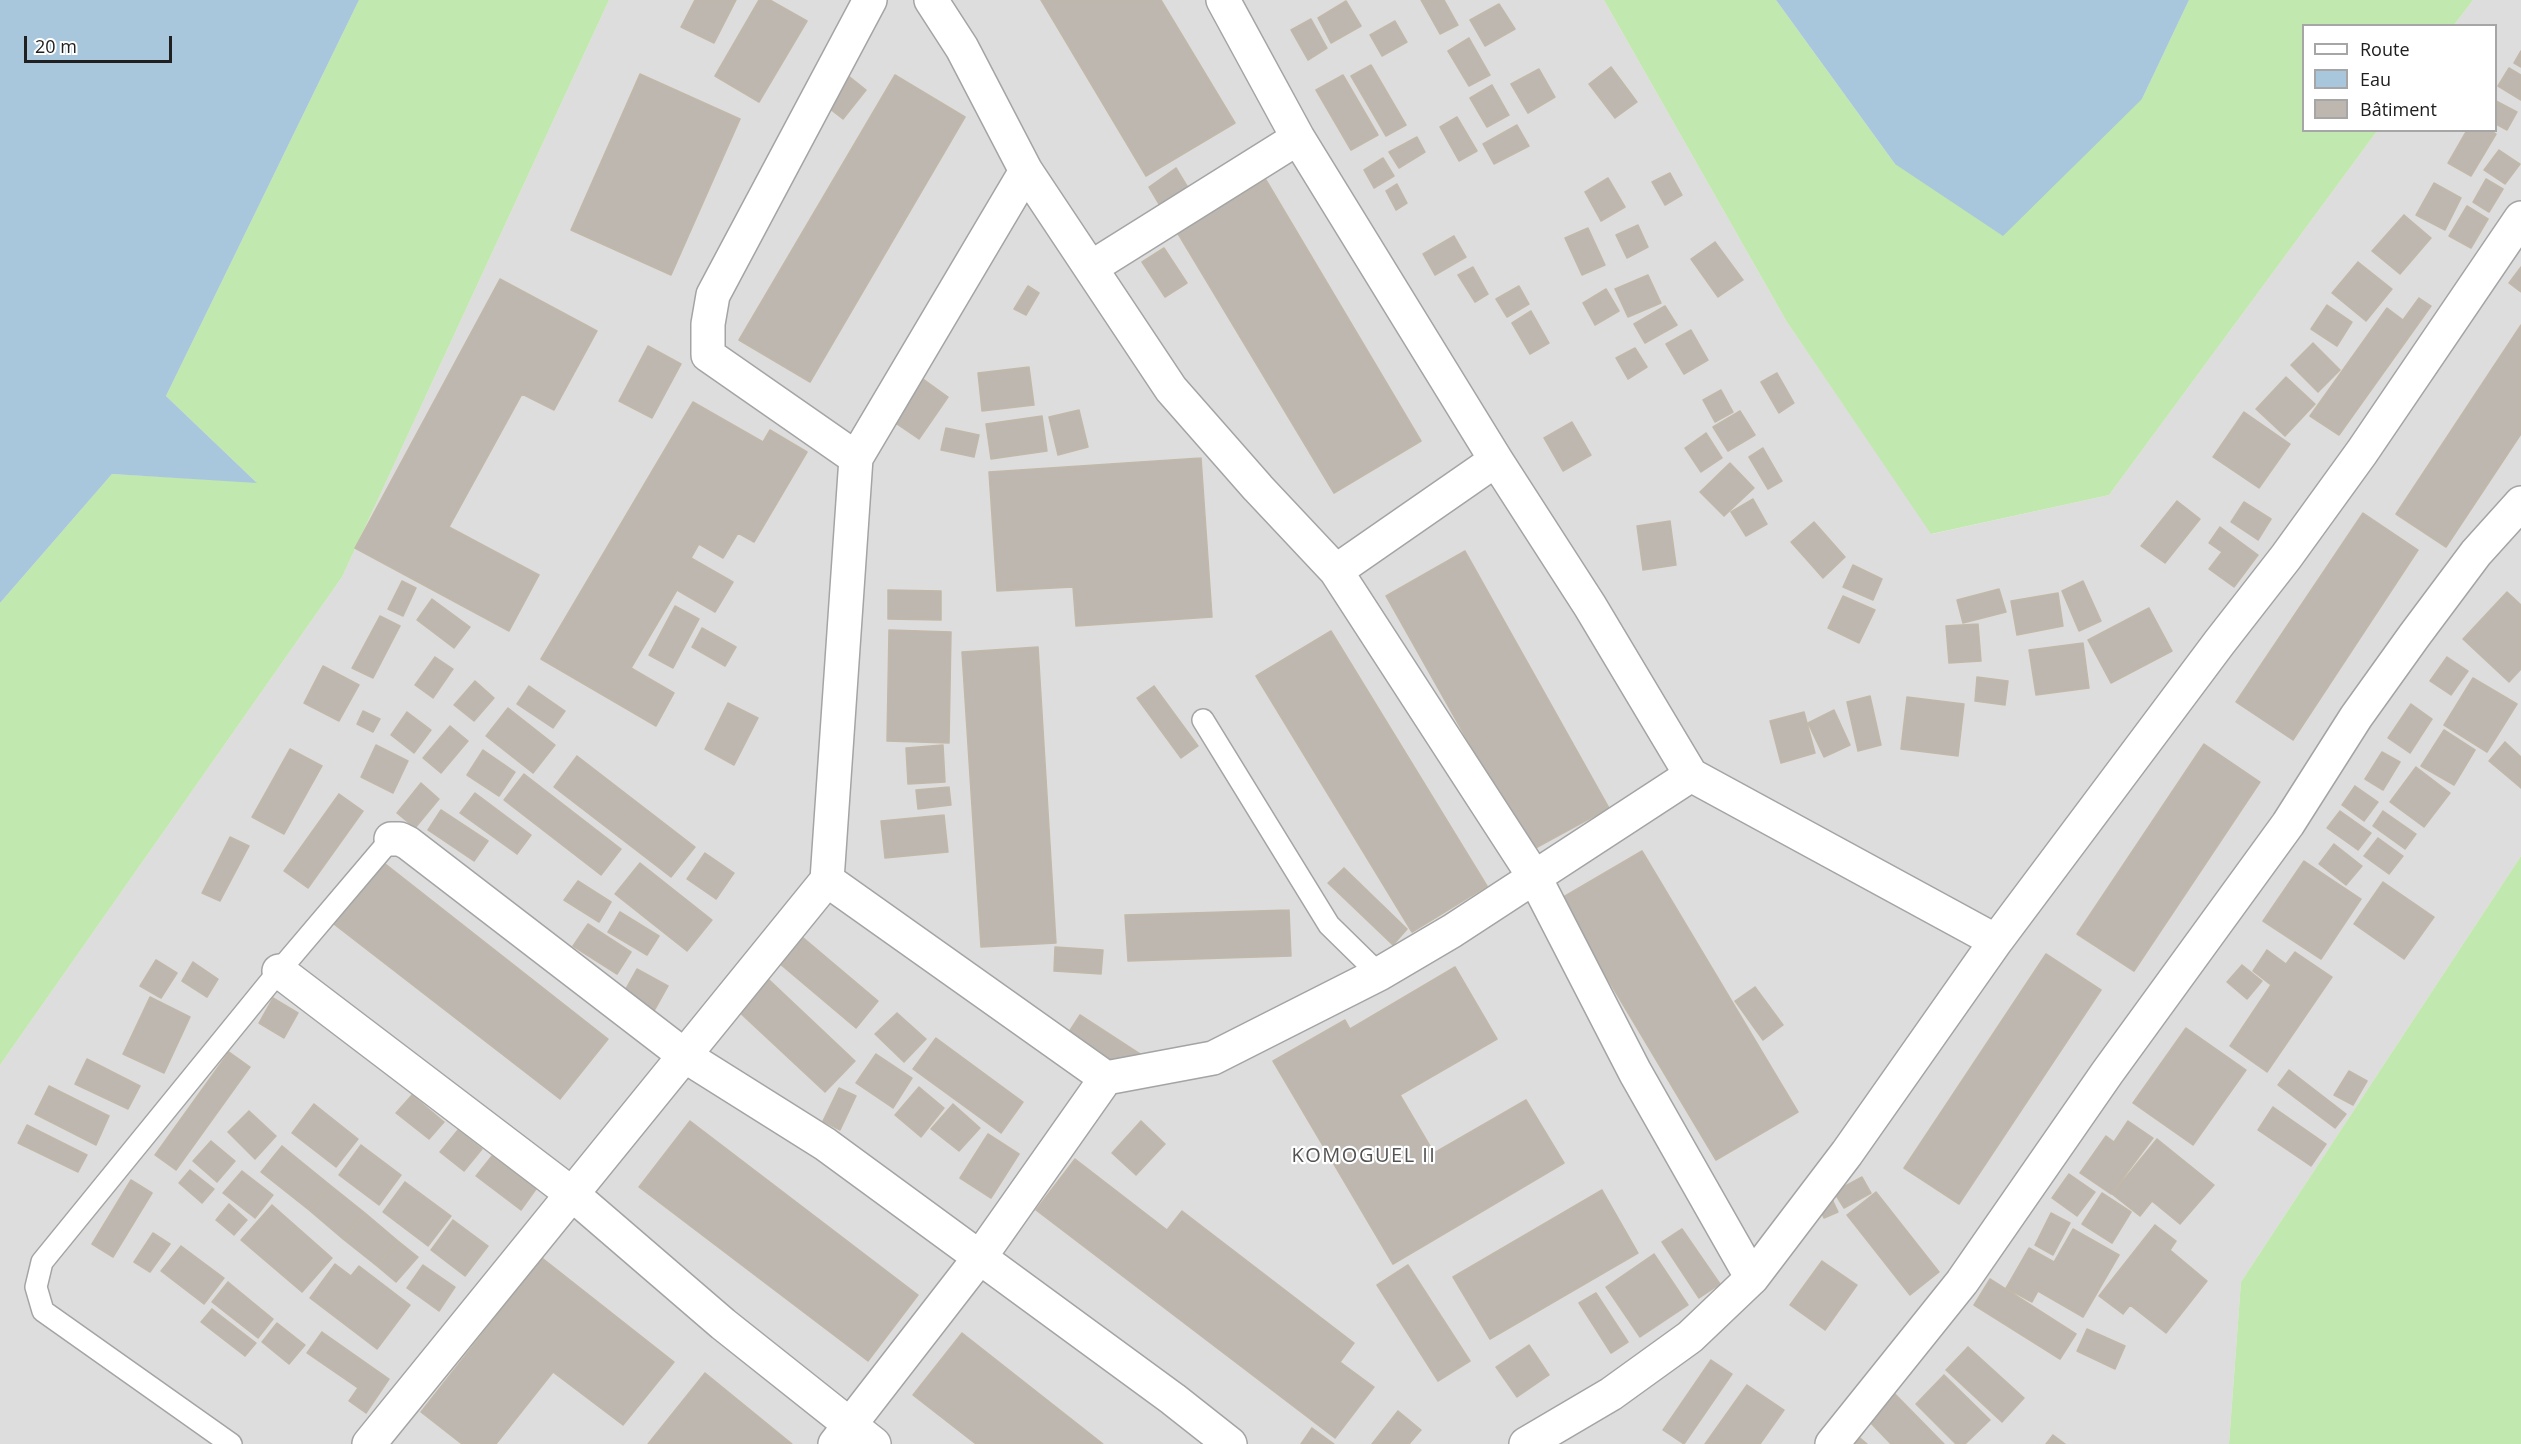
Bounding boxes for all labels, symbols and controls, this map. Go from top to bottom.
scale bar [27,24,176,62]
legend [2302,24,2497,132]
text: 20 m [35,34,77,58]
text: Route [2360,37,2410,61]
text: Eau [2360,67,2391,91]
text: Bâtiment [2360,97,2437,121]
district label: KOMOGUEL II [1292,1144,1436,1168]

